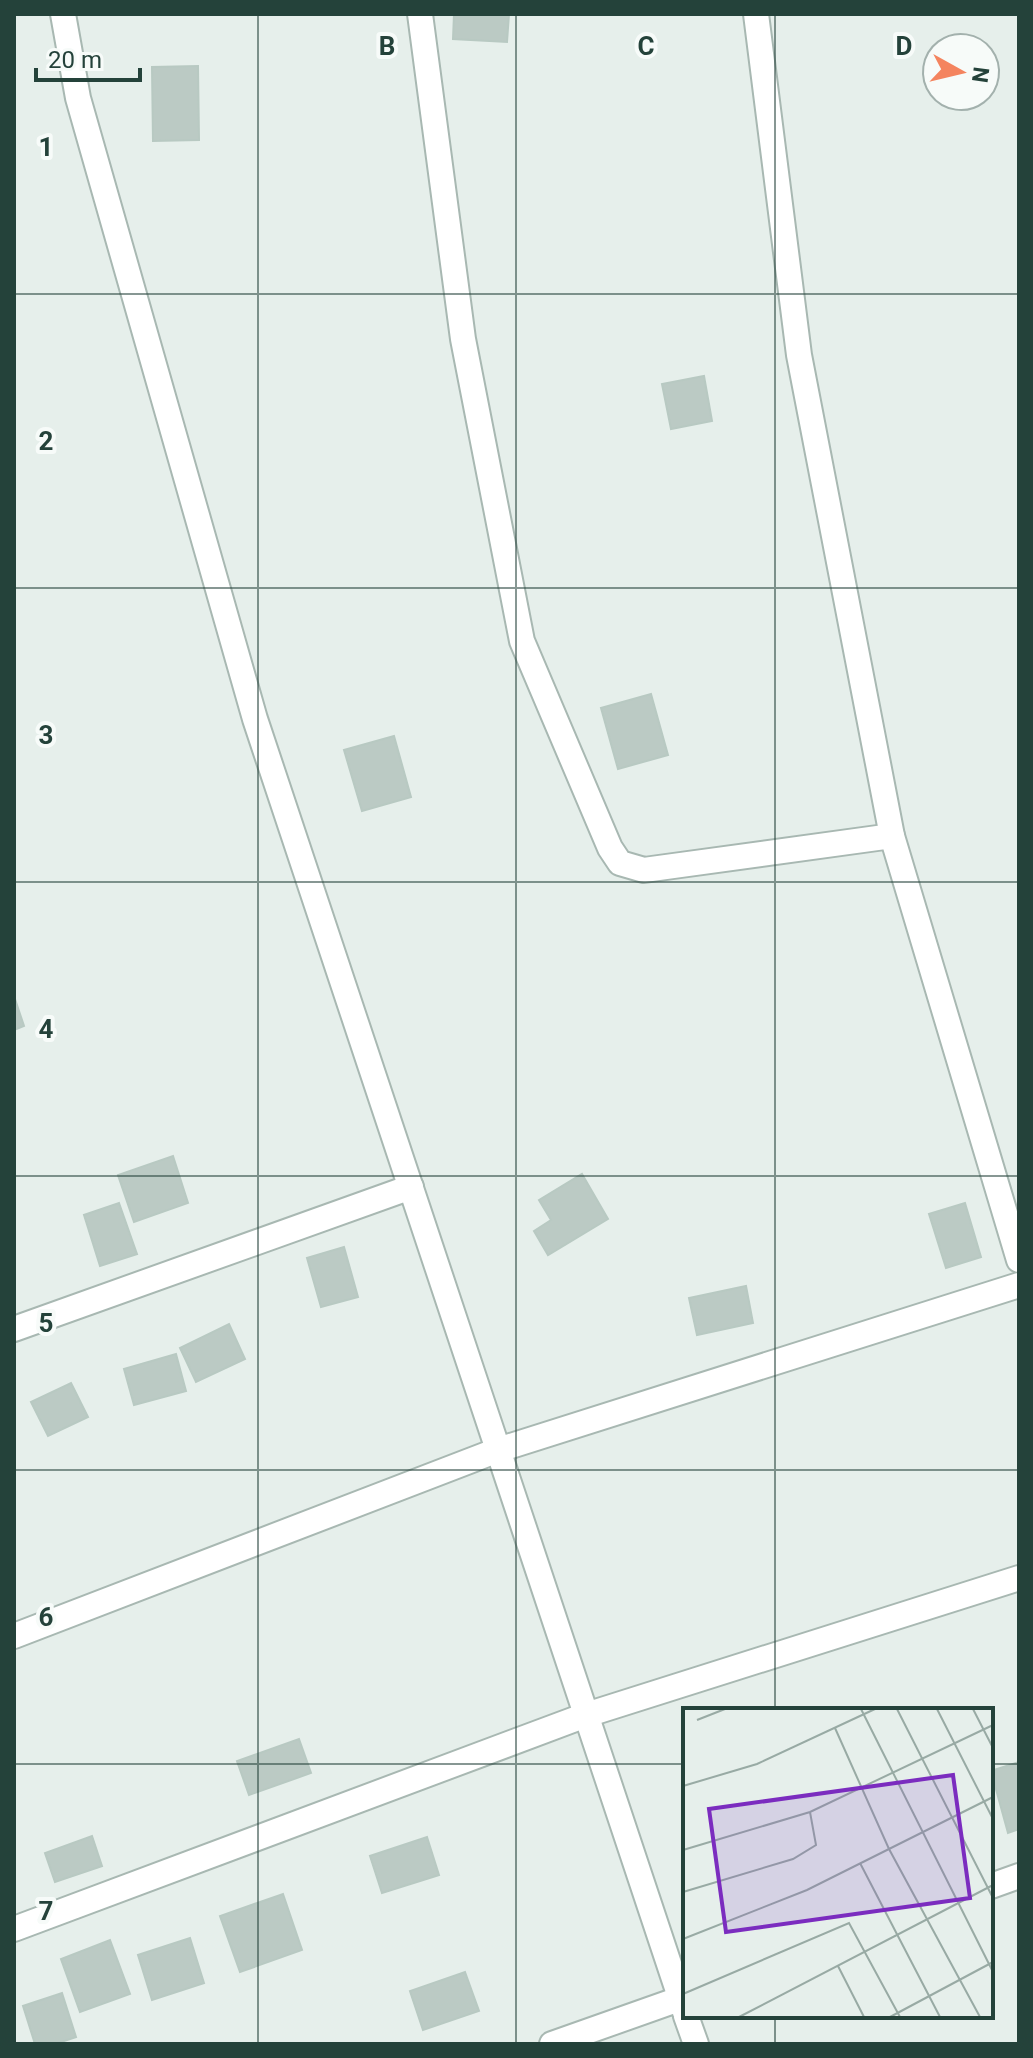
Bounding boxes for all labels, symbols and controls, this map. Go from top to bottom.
text: B [379,31,395,61]
text: C [637,31,655,61]
text: D [896,31,912,61]
scale bar [36,32,140,82]
north arrow [921,32,1001,112]
text: 20 m [48,46,102,74]
text: N [967,65,994,84]
text: 1 [39,132,53,162]
text: 2 [39,426,53,456]
text: 3 [39,720,53,750]
text: 4 [39,1014,54,1044]
text: 5 [39,1308,53,1338]
text: 6 [39,1602,54,1632]
inset map [683,1708,993,2018]
text: 7 [39,1896,53,1926]

